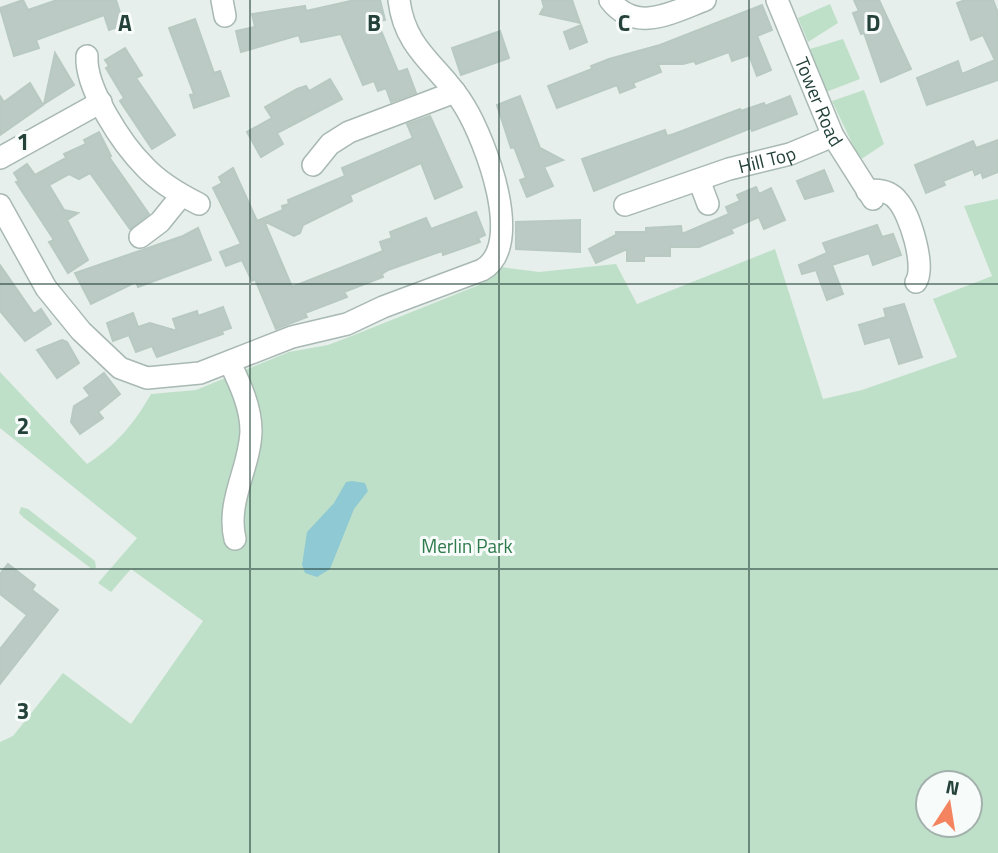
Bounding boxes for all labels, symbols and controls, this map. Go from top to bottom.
text: A [118,5,132,40]
text: B [367,5,381,40]
text: C [618,5,630,40]
text: D [866,5,880,40]
street label: Tower Road [788,52,851,152]
text: 1 [17,124,29,159]
street label: Hill Top [735,138,800,180]
text: 2 [17,408,29,443]
park label: Merlin Park [421,531,513,560]
text: 3 [17,693,29,728]
north arrow [914,769,984,839]
text: N [943,771,962,802]

